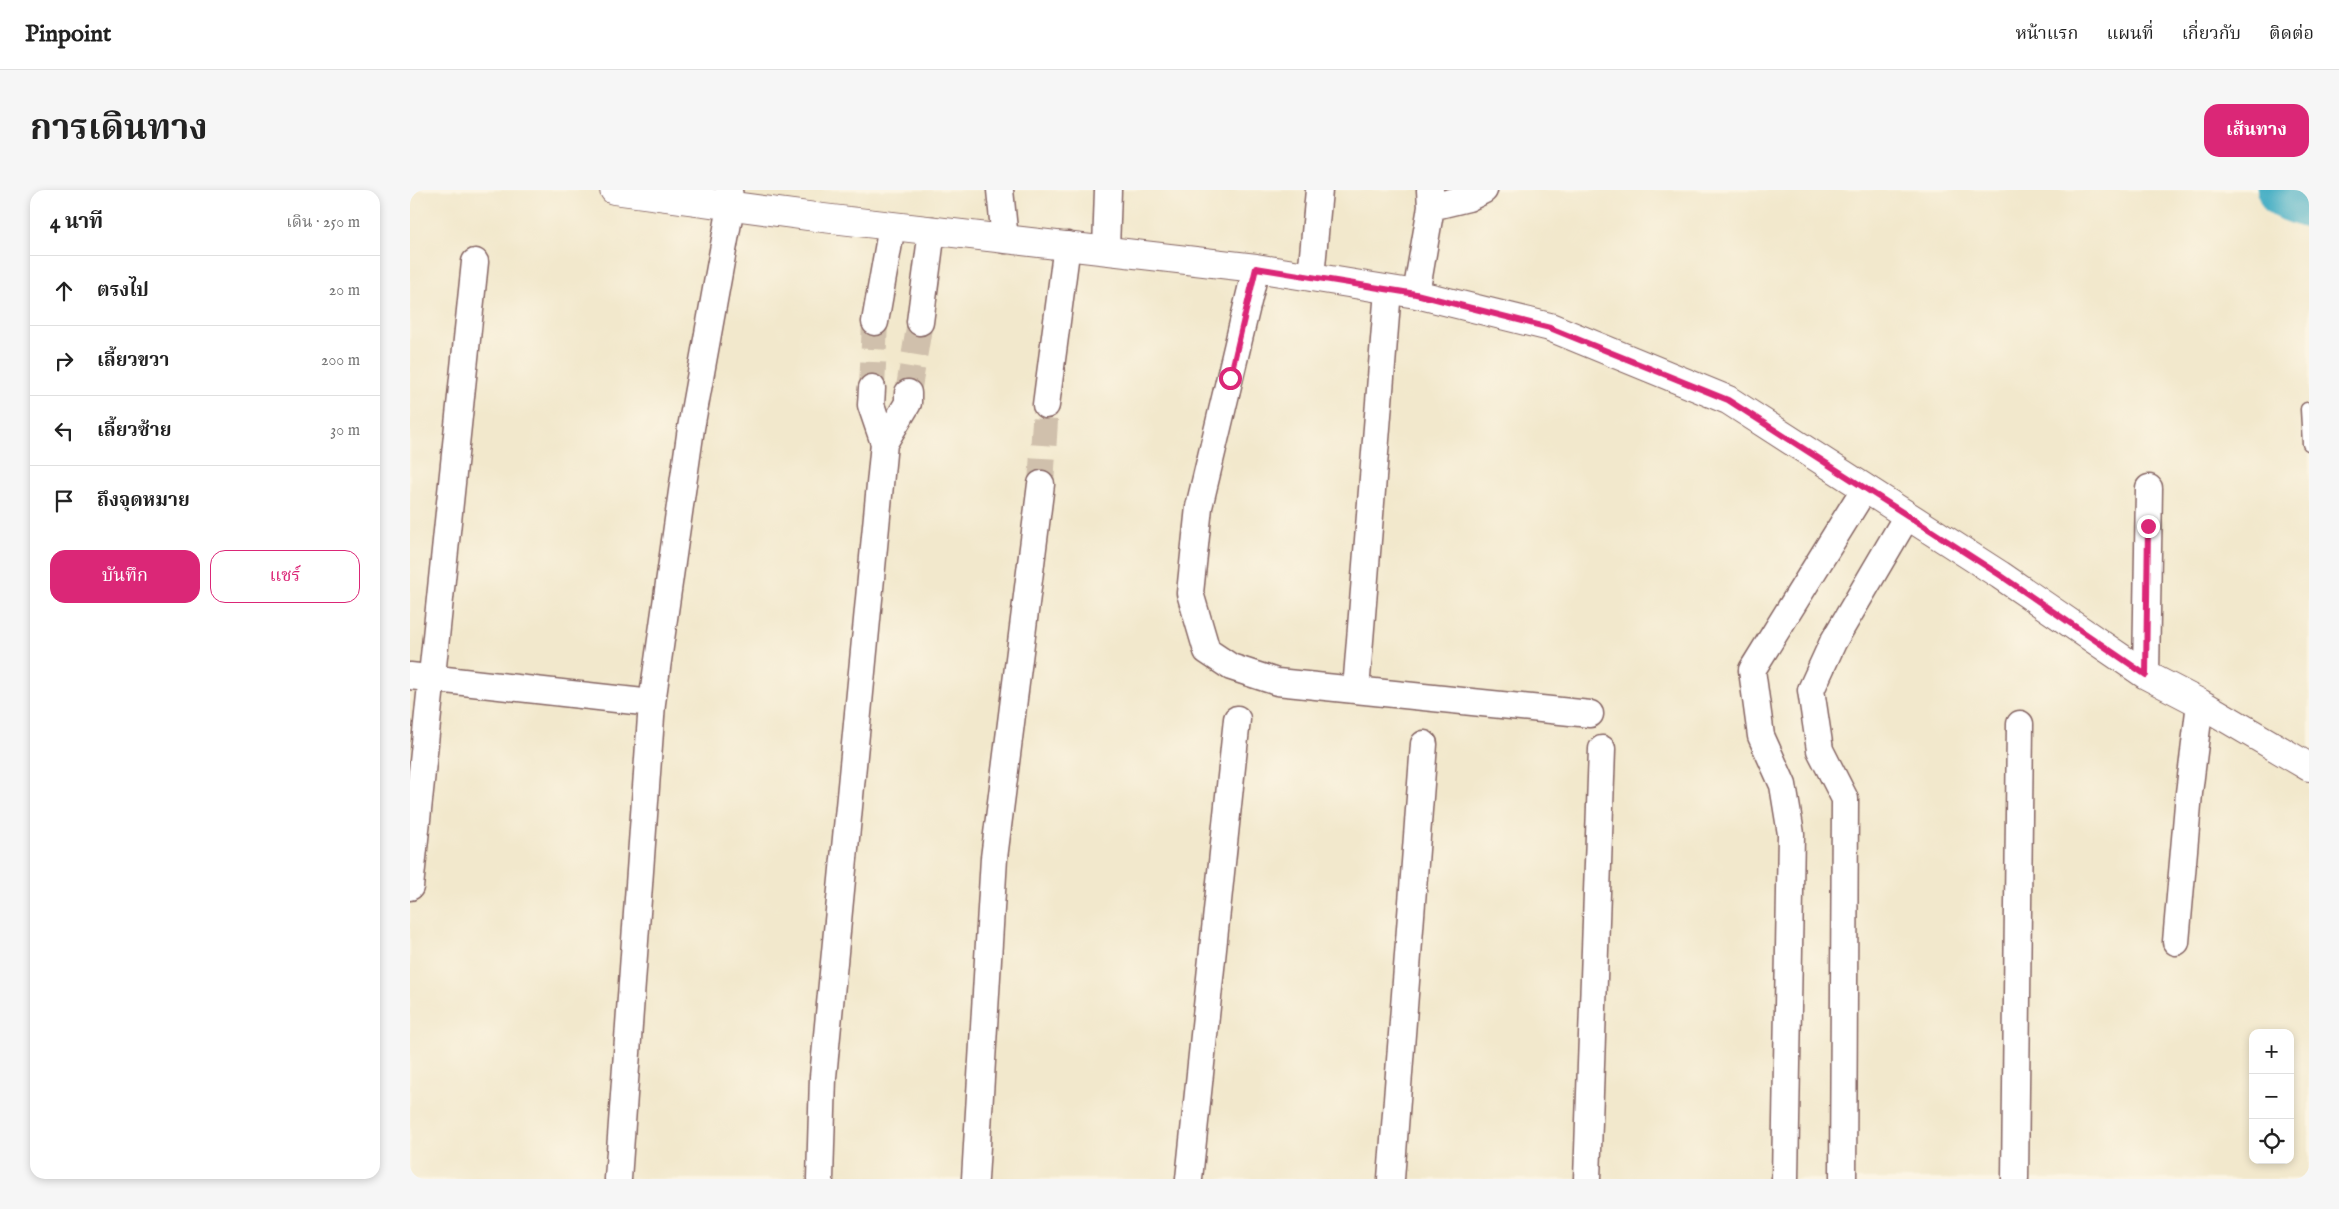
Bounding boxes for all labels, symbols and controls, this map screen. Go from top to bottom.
text: Pinpoint [25,19,111,50]
text: หน้าแรก [2015,23,2078,46]
text: แผนที่ [2106,23,2154,46]
text: เกี่ยวกับ [2182,23,2241,46]
text: ติดต่อ [2269,23,2314,46]
button: เส้นทาง [2204,104,2309,157]
text: การเดินทาง [30,107,208,152]
text: 4 นาที [50,209,103,236]
text: เดิน · 250 m [286,213,360,233]
icon: ahead [50,277,78,305]
text: ตรงไป [97,279,149,303]
text: 20 m [329,281,360,301]
icon: right [50,347,78,375]
text: เลี้ยวขวา [97,349,169,373]
text: 200 m [321,351,360,371]
route start [1219,367,1242,390]
icon: left [50,417,78,445]
text: เลี้ยวซ้าย [97,419,171,443]
text: 30 m [330,421,360,441]
icon: arrive [50,487,78,515]
text: ถึงจุดหมาย [97,489,190,513]
route end [2137,515,2160,538]
button: บันทึก [50,550,200,603]
button: แชร์ [210,550,360,603]
map controls [2249,1029,2294,1164]
button: + [2249,1029,2294,1074]
button: − [2249,1074,2294,1119]
button: locate [2249,1119,2294,1164]

